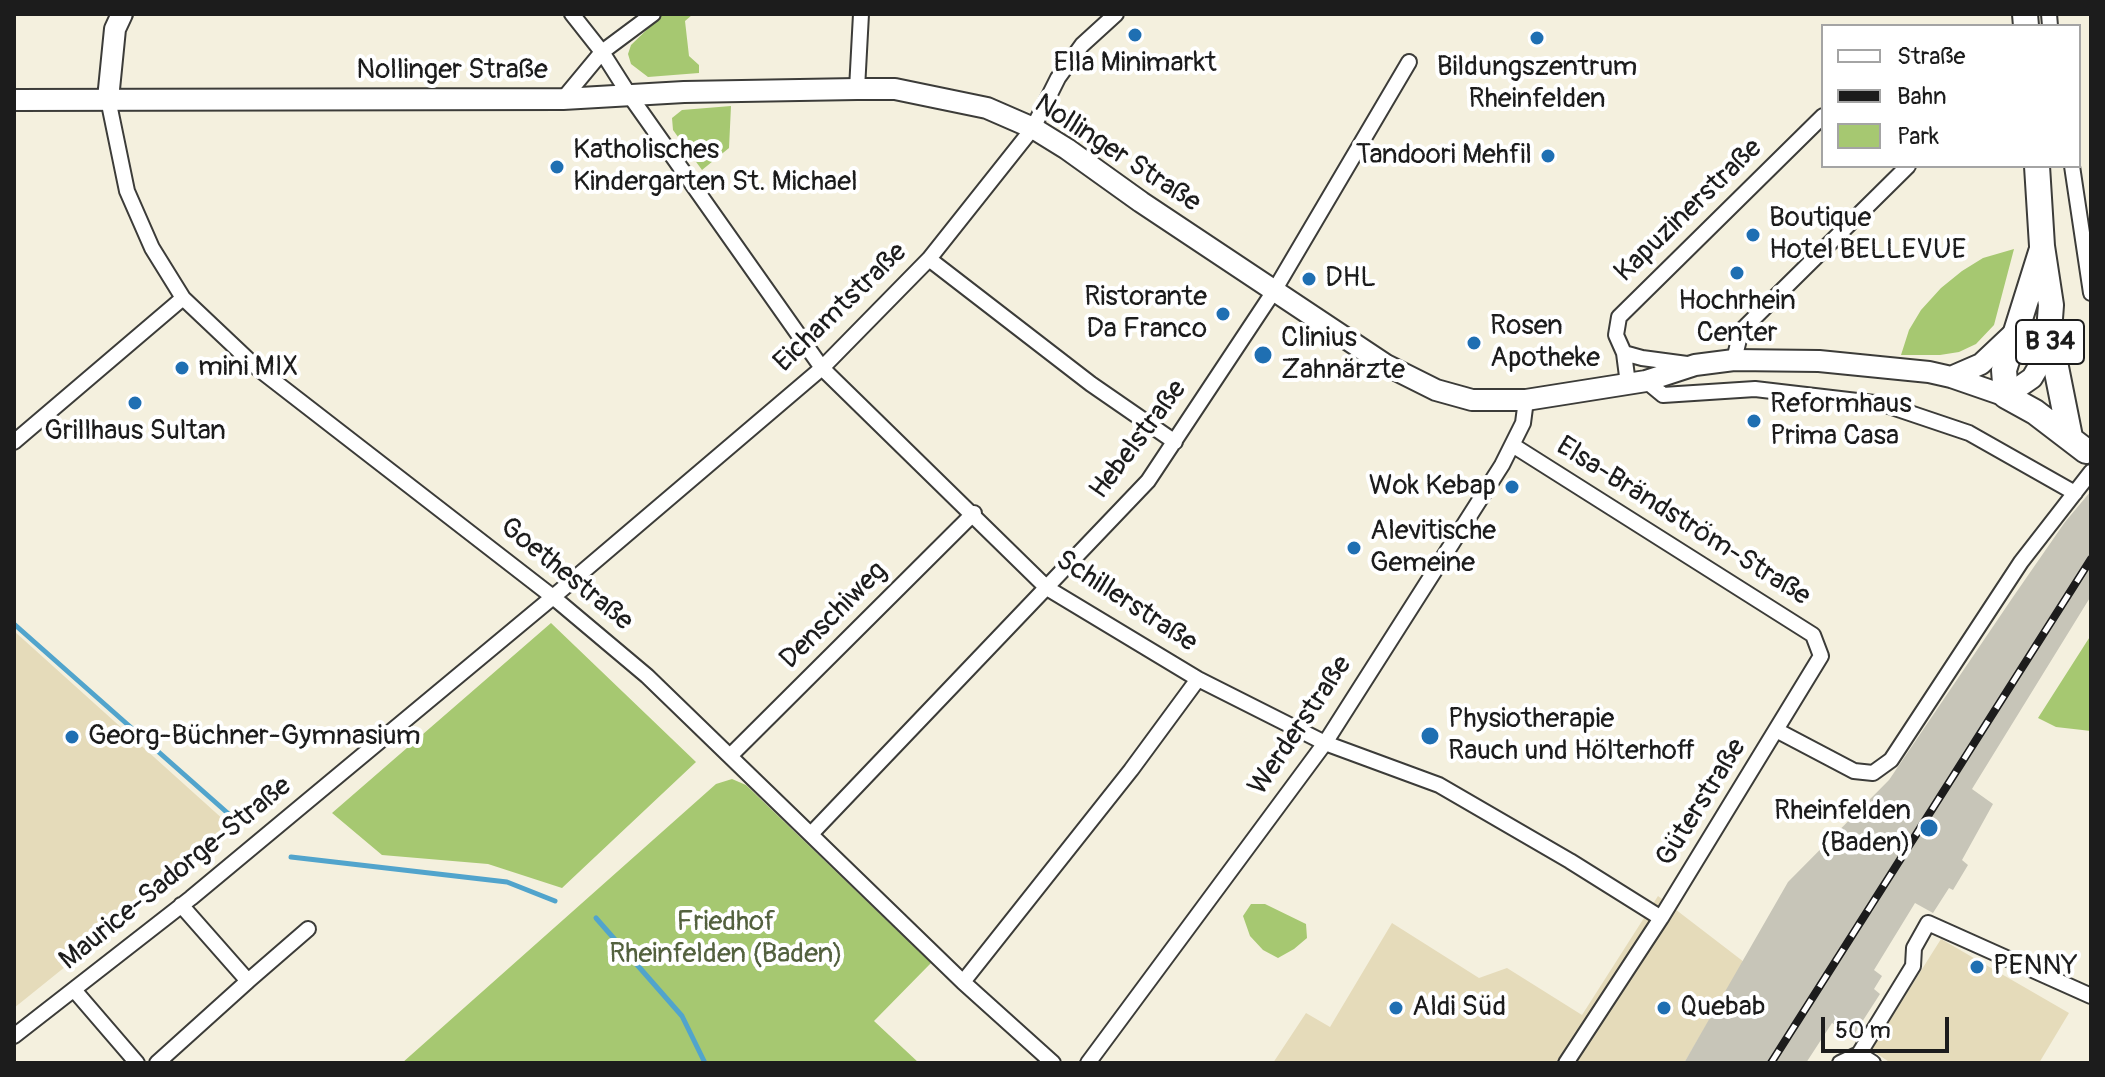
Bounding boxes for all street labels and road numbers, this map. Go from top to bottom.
street label: Nollinger Straße [356,54,548,88]
street label: Nollinger Straße [1028,88,1206,220]
street label: Kapuzinerstraße [1608,132,1770,290]
street label: Eichamtstraße [767,236,915,380]
road number: B 34 [2016,320,2084,364]
street label: Hebelstraße [1083,374,1195,506]
street label: Elsa-Brändström-Straße [1550,430,1816,614]
street label: Goethestraße [493,511,639,639]
street label: Schillerstraße [1049,544,1203,660]
street label: Denschiweg [773,555,895,677]
street label: Werderstraße [1242,650,1360,802]
street label: Güterstraße [1650,733,1754,873]
street label: Maurice-Sadorge-Straße [53,770,299,978]

